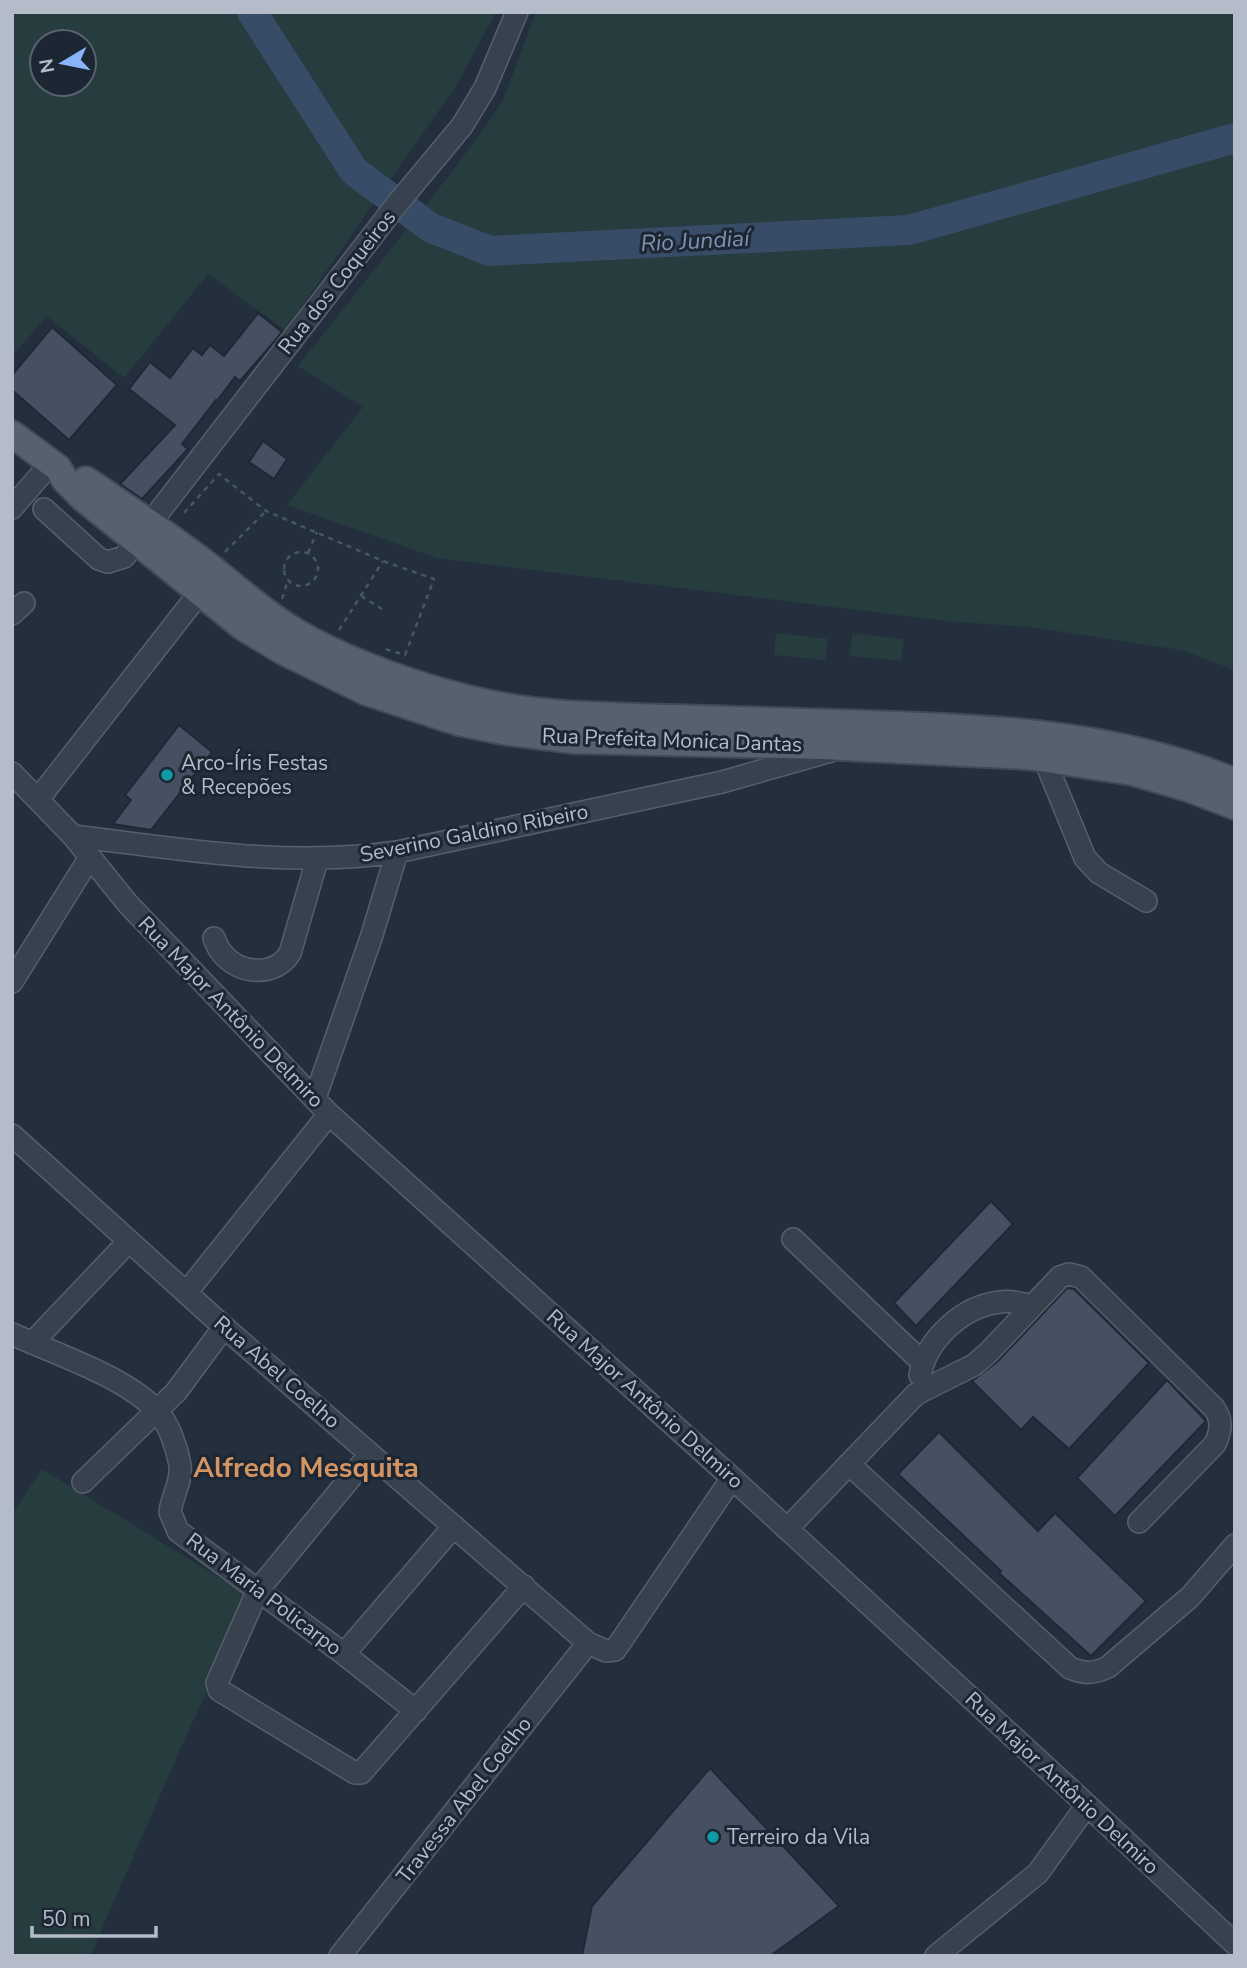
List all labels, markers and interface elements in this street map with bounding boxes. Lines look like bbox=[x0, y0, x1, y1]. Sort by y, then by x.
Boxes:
north arrow bbox=[28, 28, 98, 98]
text: N bbox=[33, 57, 61, 75]
street label: Rua dos Coqueiros bbox=[272, 204, 402, 360]
water label: Rio Jundiaí bbox=[640, 222, 754, 259]
street label: Rua Prefeita Monica Dantas bbox=[541, 721, 803, 759]
place label: Arco-Íris Festas & Recepões bbox=[181, 749, 328, 801]
marker: Arco-Íris Festas & Recepões bbox=[159, 767, 175, 783]
street label: Severino Galdino Ribeiro bbox=[357, 797, 591, 869]
street label: Rua Major Antônio Delmiro bbox=[132, 910, 330, 1114]
street label: Rua Major Antônio Delmiro bbox=[541, 1303, 749, 1495]
street label: Rua Abel Coelho bbox=[208, 1309, 346, 1435]
district label: Alfredo Mesquita bbox=[193, 1449, 419, 1487]
street label: Rua Maria Policarpo bbox=[180, 1526, 348, 1662]
street label: Rua Major Antônio Delmiro bbox=[959, 1685, 1165, 1881]
street label: Travessa Abel Coelho bbox=[390, 1711, 538, 1889]
place label: Terreiro da Vila bbox=[727, 1823, 870, 1851]
marker: Terreiro da Vila bbox=[705, 1829, 721, 1845]
scale bar bbox=[32, 1895, 156, 1939]
text: 50 m bbox=[42, 1905, 91, 1933]

